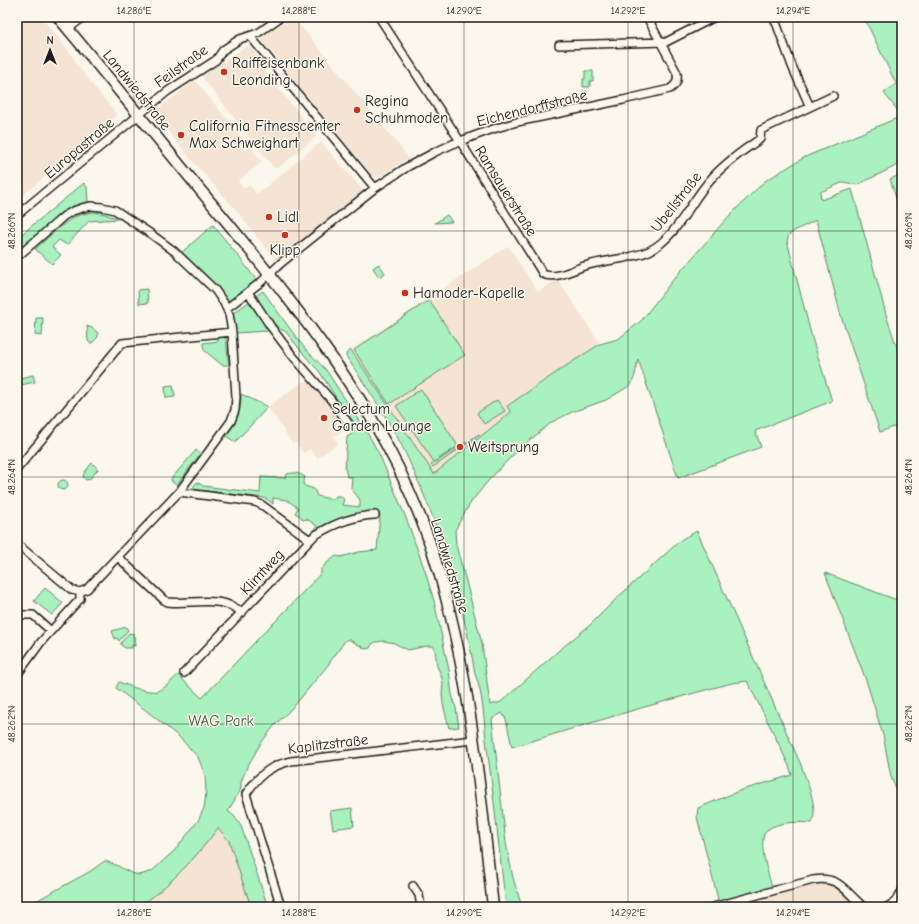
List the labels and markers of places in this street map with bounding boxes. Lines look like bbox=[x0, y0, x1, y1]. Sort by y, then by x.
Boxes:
place label: Raiffeisenbank Leonding bbox=[232, 54, 325, 89]
marker: Raiffeisenbank Leonding bbox=[219, 67, 229, 77]
place label: Regina Schuhmoden bbox=[365, 92, 448, 127]
marker: Regina Schuhmoden bbox=[352, 105, 362, 115]
place label: California Fitnesscenter Max Schweighart bbox=[189, 117, 340, 152]
marker: California Fitnesscenter Max Schweighart bbox=[176, 130, 186, 140]
place label: Lidl bbox=[277, 208, 299, 226]
marker: Lidl bbox=[264, 212, 274, 222]
marker: Klipp bbox=[280, 230, 290, 240]
place label: Klipp bbox=[269, 241, 301, 259]
place label: Hamoder-Kapelle bbox=[413, 284, 525, 302]
marker: Hamoder-Kapelle bbox=[400, 288, 410, 298]
place label: Selectum Garden Lounge bbox=[332, 400, 432, 435]
marker: Selectum Garden Lounge bbox=[319, 413, 329, 423]
place label: Weitsprung bbox=[468, 438, 539, 456]
marker: Weitsprung bbox=[455, 442, 465, 452]

